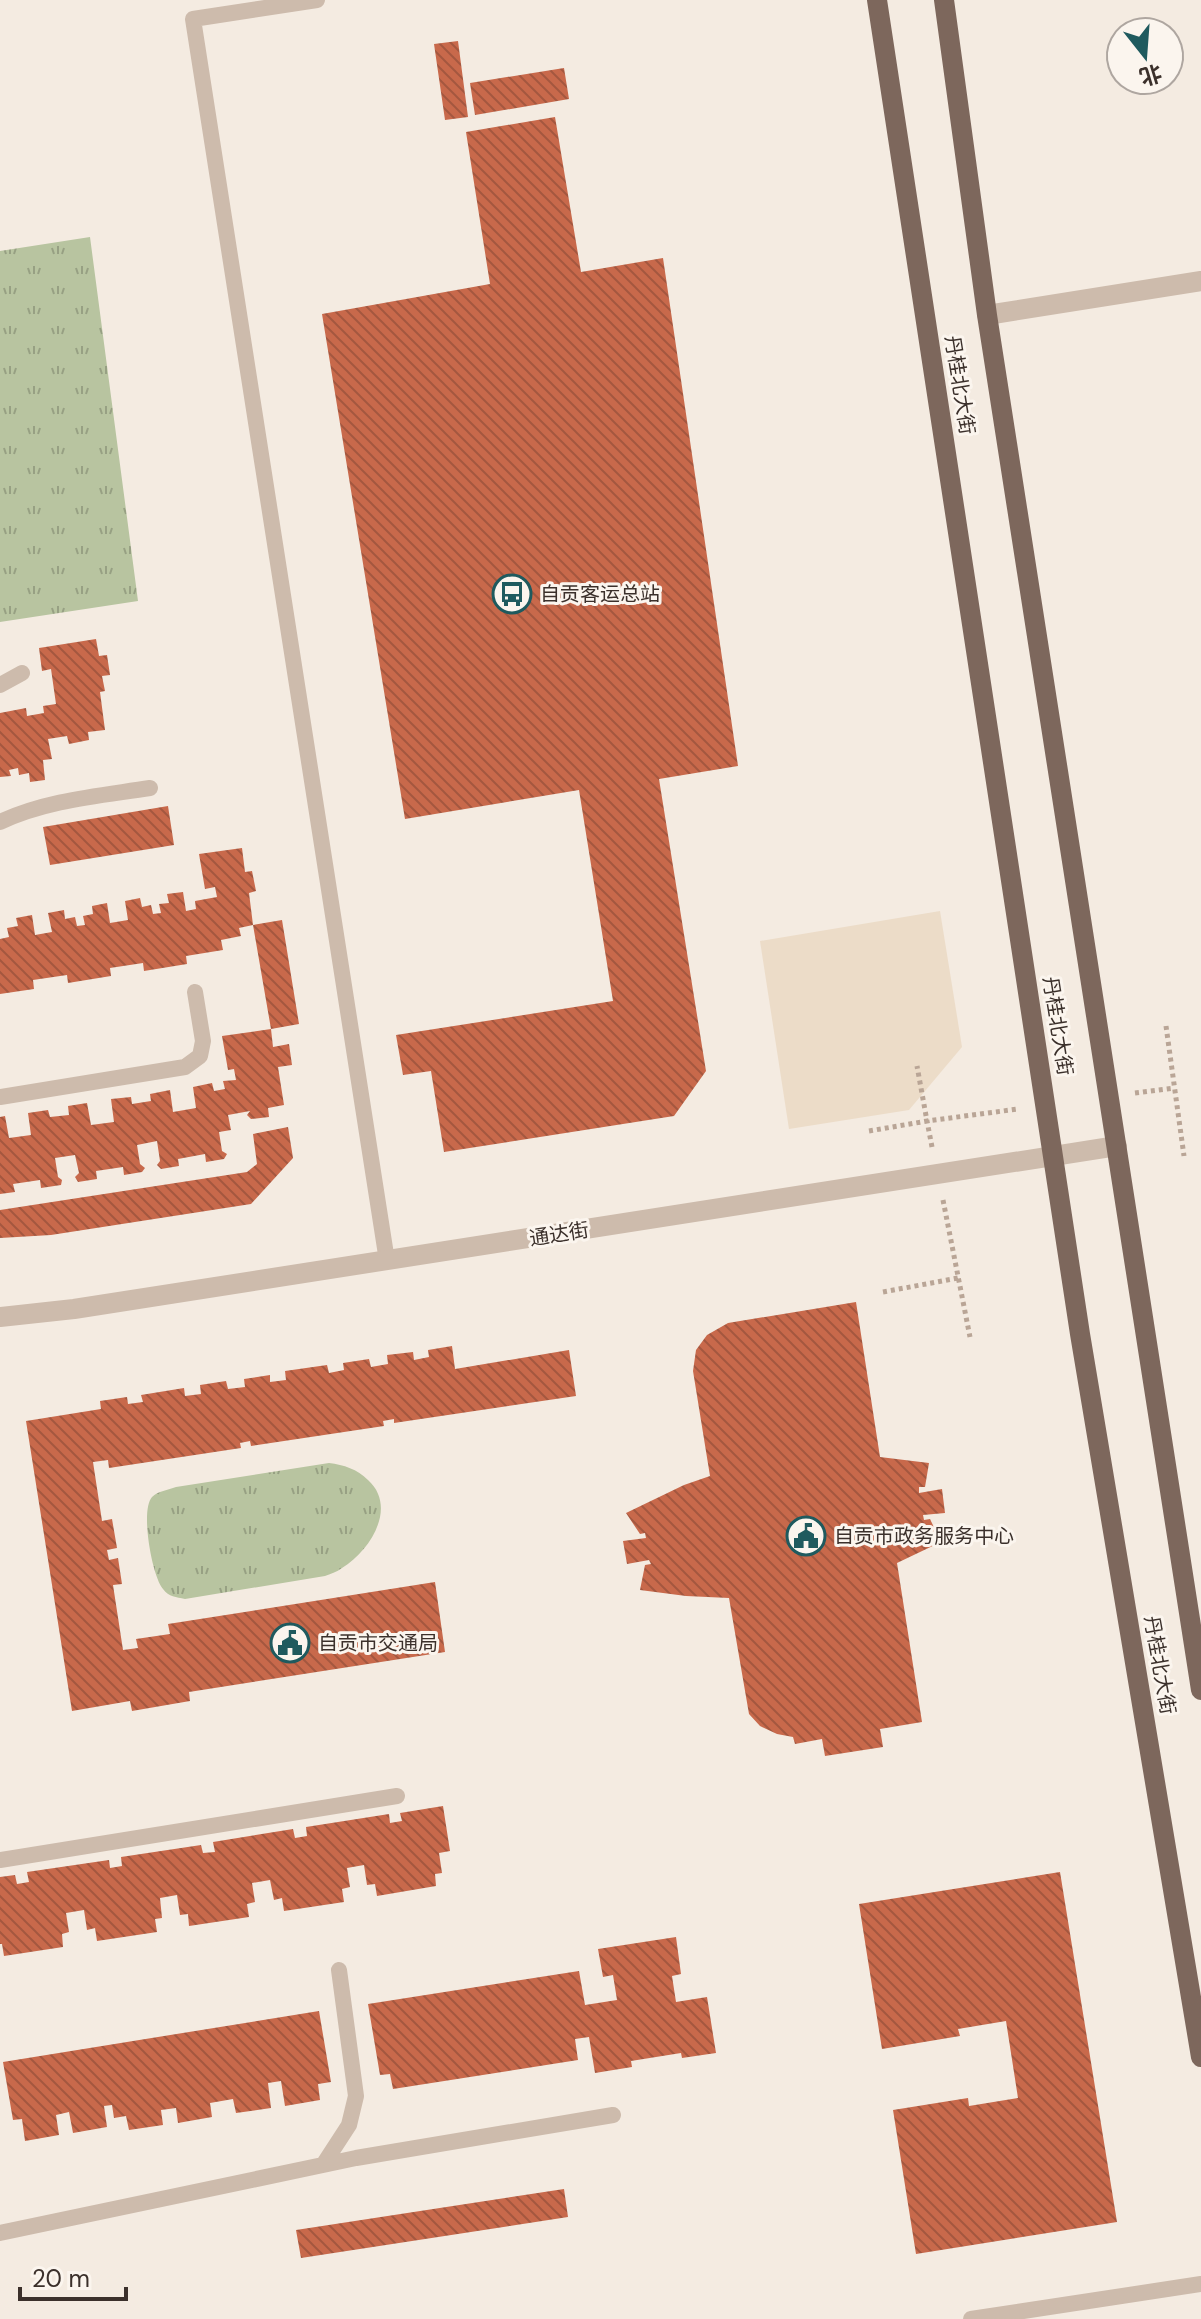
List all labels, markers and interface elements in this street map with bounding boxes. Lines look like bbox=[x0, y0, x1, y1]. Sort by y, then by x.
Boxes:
north arrow bbox=[1105, 16, 1185, 96]
text: 北 bbox=[1136, 58, 1165, 92]
street label: 丹桂北大街 bbox=[939, 334, 981, 436]
bus stop icon: 自贡客运总站 bbox=[491, 573, 533, 615]
place label: 自贡客运总站 bbox=[540, 581, 660, 607]
street label: 丹桂北大街 bbox=[1037, 975, 1079, 1077]
street label: 通达街 bbox=[527, 1216, 591, 1252]
public building icon: 自贡市政务服务中心 bbox=[785, 1515, 827, 1557]
place label: 自贡市政务服务中心 bbox=[834, 1523, 1014, 1549]
street label: 丹桂北大街 bbox=[1139, 1614, 1181, 1716]
public building icon: 自贡市交通局 bbox=[269, 1622, 311, 1664]
place label: 自贡市交通局 bbox=[318, 1630, 438, 1656]
scale bar bbox=[20, 2251, 126, 2301]
text: 20 m bbox=[32, 2263, 90, 2294]

